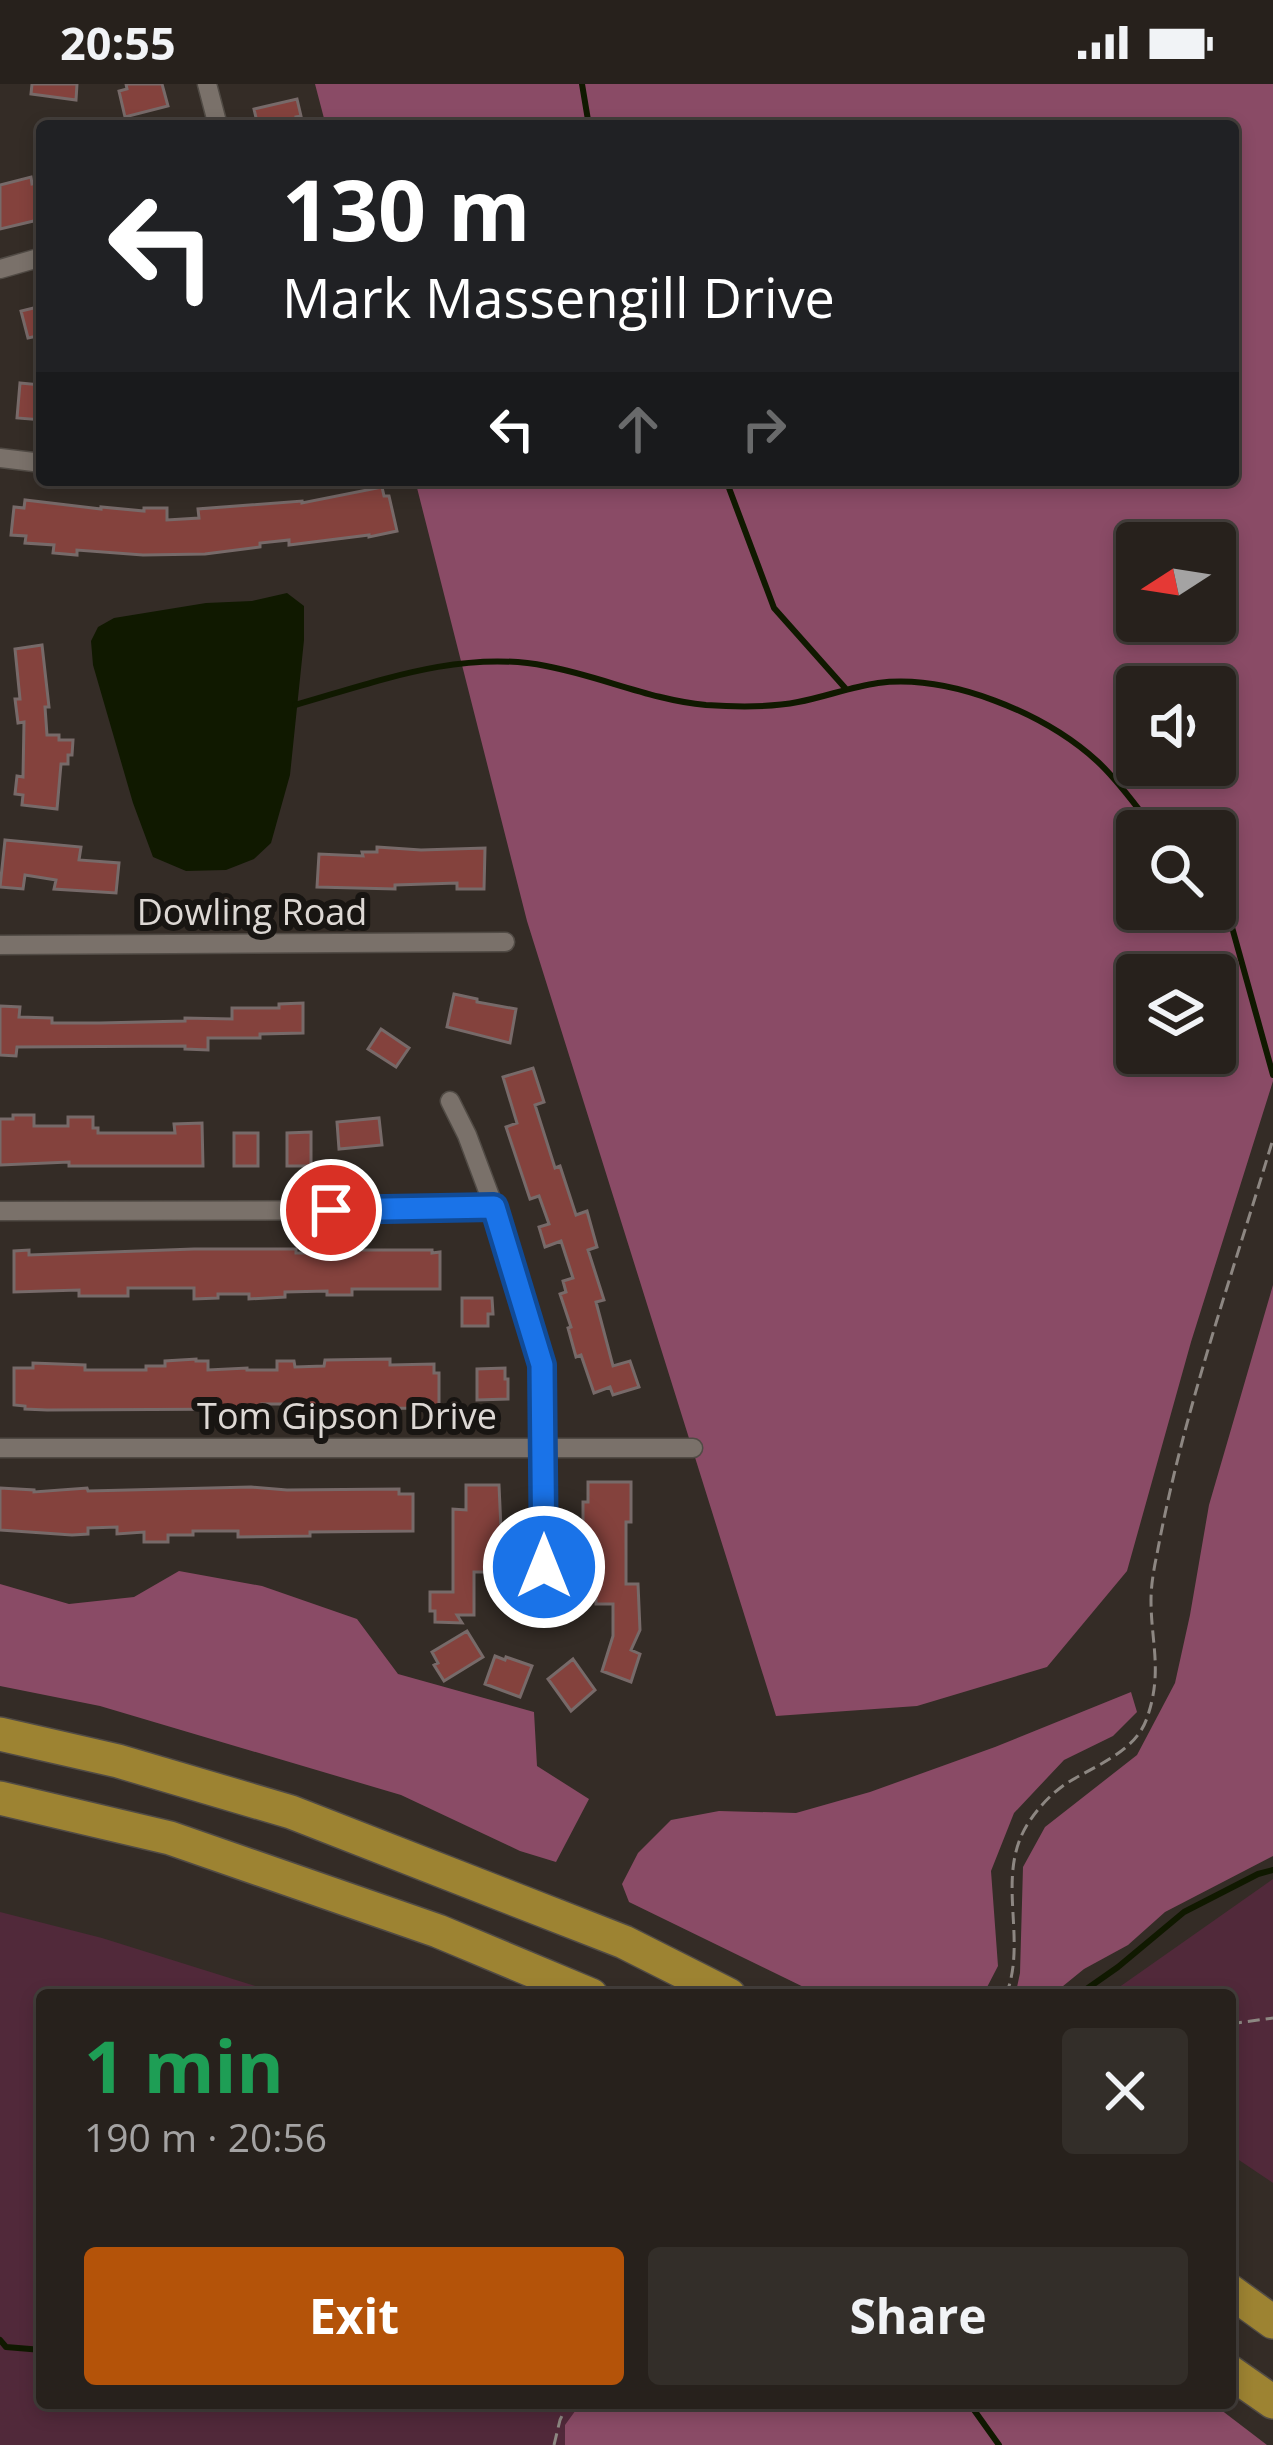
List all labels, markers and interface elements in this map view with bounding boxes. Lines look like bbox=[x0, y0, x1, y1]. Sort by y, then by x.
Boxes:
text: 20:55 bbox=[60, 12, 176, 73]
text: 130 m bbox=[282, 151, 530, 266]
icon: left bbox=[84, 168, 240, 324]
text: Mark Massengill Drive bbox=[282, 260, 835, 334]
icon: left bbox=[479, 396, 545, 462]
icon: ahead bbox=[605, 396, 671, 462]
icon: right bbox=[731, 396, 797, 462]
north arrow bbox=[1116, 522, 1236, 642]
map controls bbox=[1116, 522, 1236, 1074]
button: sound bbox=[1116, 666, 1236, 786]
button: search bbox=[1116, 810, 1236, 930]
street label: Dowling Road bbox=[137, 887, 367, 936]
button: layers bbox=[1116, 954, 1236, 1074]
pin bbox=[280, 1159, 382, 1261]
icon: arrive bbox=[298, 1177, 364, 1243]
street label: Tom Gipson Drive bbox=[197, 1391, 497, 1440]
position arrow bbox=[481, 1504, 607, 1630]
text: 1 min bbox=[84, 2016, 284, 2114]
button: close bbox=[1062, 2028, 1188, 2154]
text: 190 m · 20:56 bbox=[84, 2110, 327, 2163]
button: Exit bbox=[84, 2247, 624, 2385]
button: Share bbox=[648, 2247, 1188, 2385]

